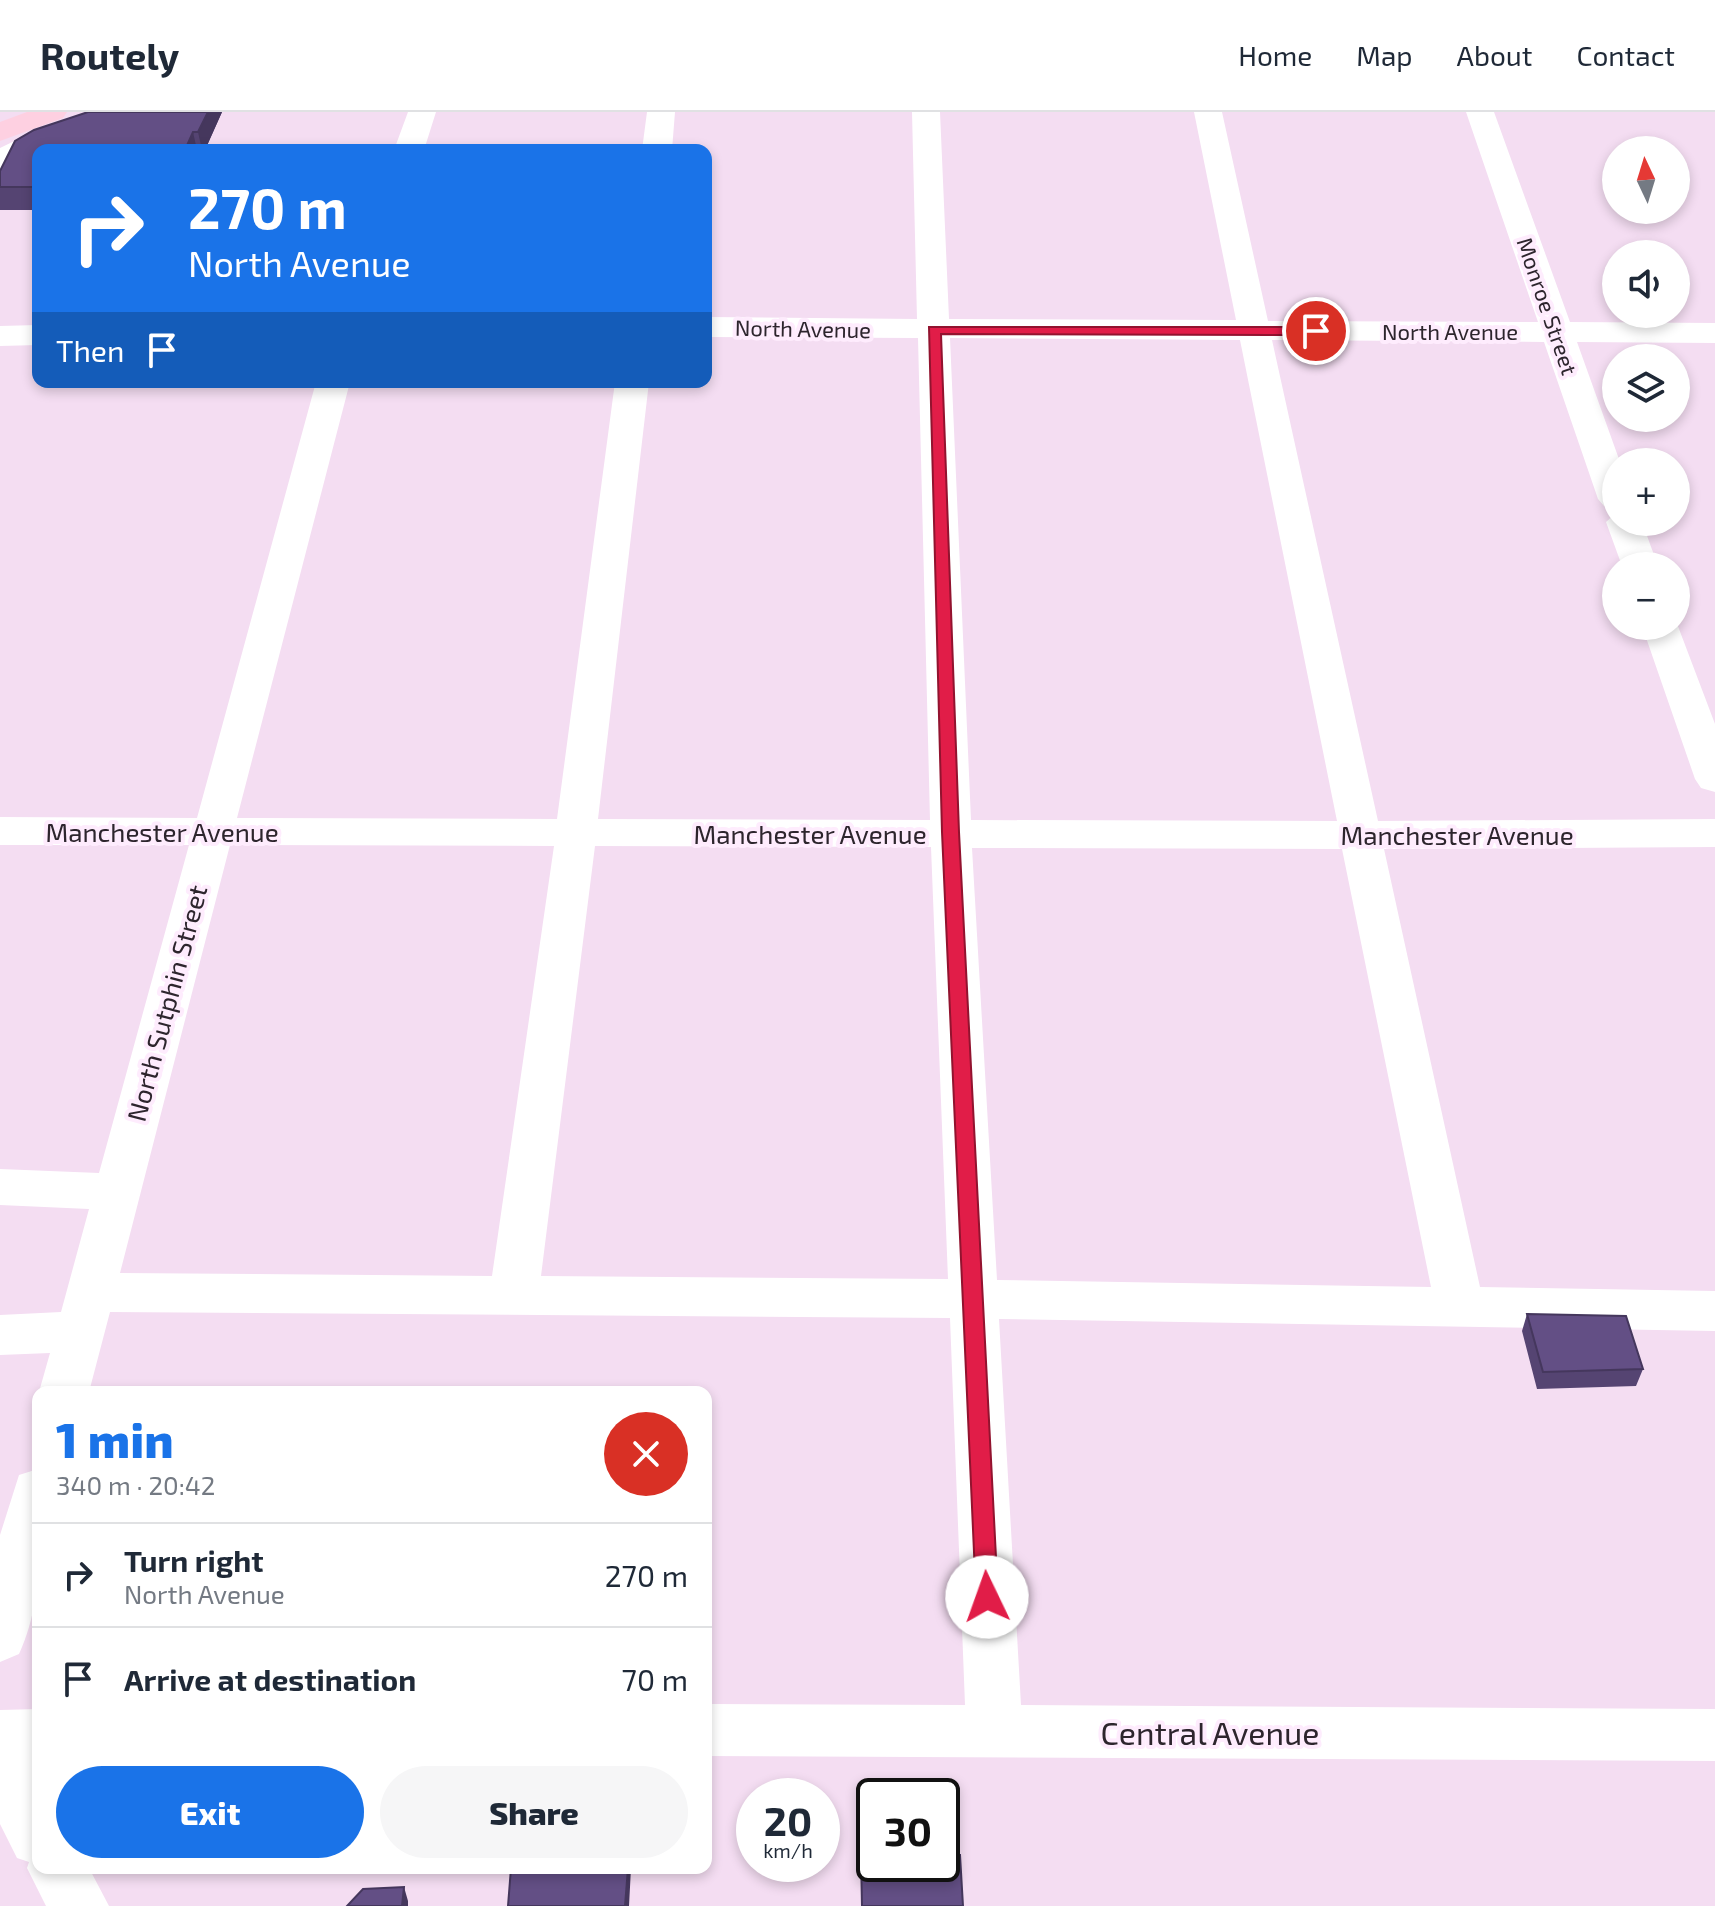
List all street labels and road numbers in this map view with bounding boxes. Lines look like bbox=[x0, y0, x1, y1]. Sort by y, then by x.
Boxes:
street label: Monroe Street bbox=[1512, 234, 1584, 378]
street label: North Avenue bbox=[735, 314, 871, 342]
street label: North Avenue bbox=[1382, 318, 1518, 344]
street label: Manchester Avenue bbox=[45, 816, 279, 847]
street label: Manchester Avenue bbox=[693, 818, 927, 849]
street label: Manchester Avenue bbox=[1340, 819, 1574, 850]
street label: North Sutphin Street bbox=[120, 881, 212, 1125]
street label: Central Avenue bbox=[1101, 1713, 1319, 1751]

